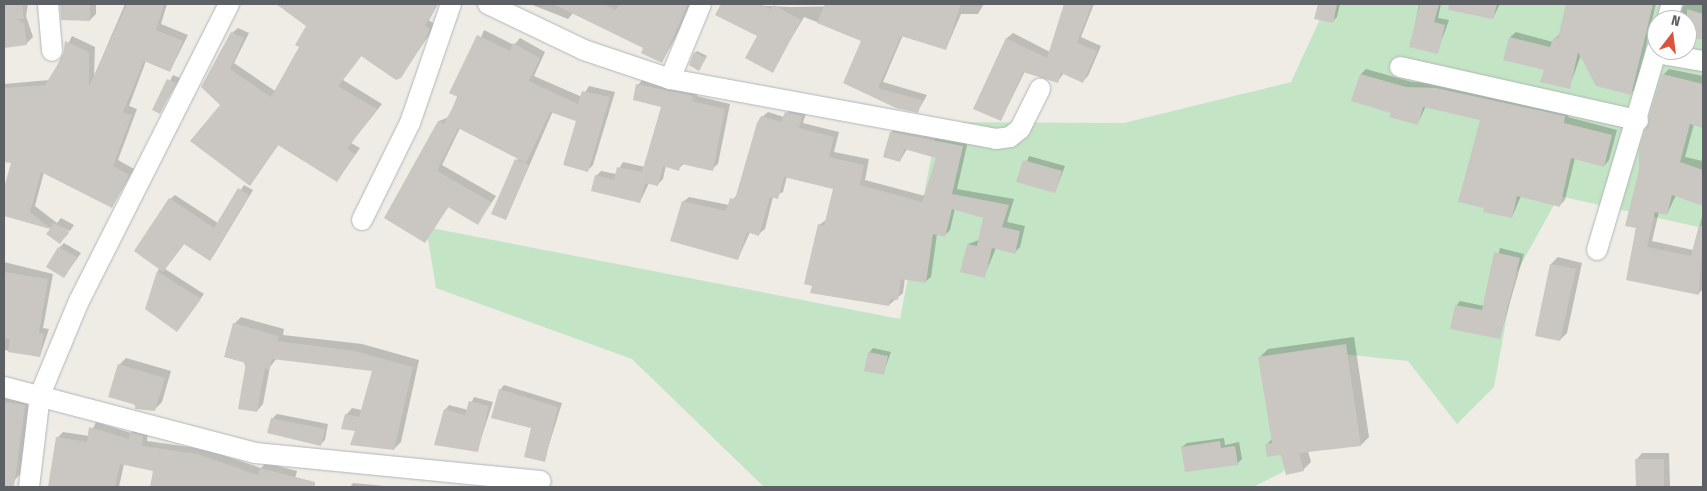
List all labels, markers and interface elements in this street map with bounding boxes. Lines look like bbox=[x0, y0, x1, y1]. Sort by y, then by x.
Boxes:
north arrow bbox=[1647, 10, 1697, 60]
text: N bbox=[1669, 12, 1682, 30]

